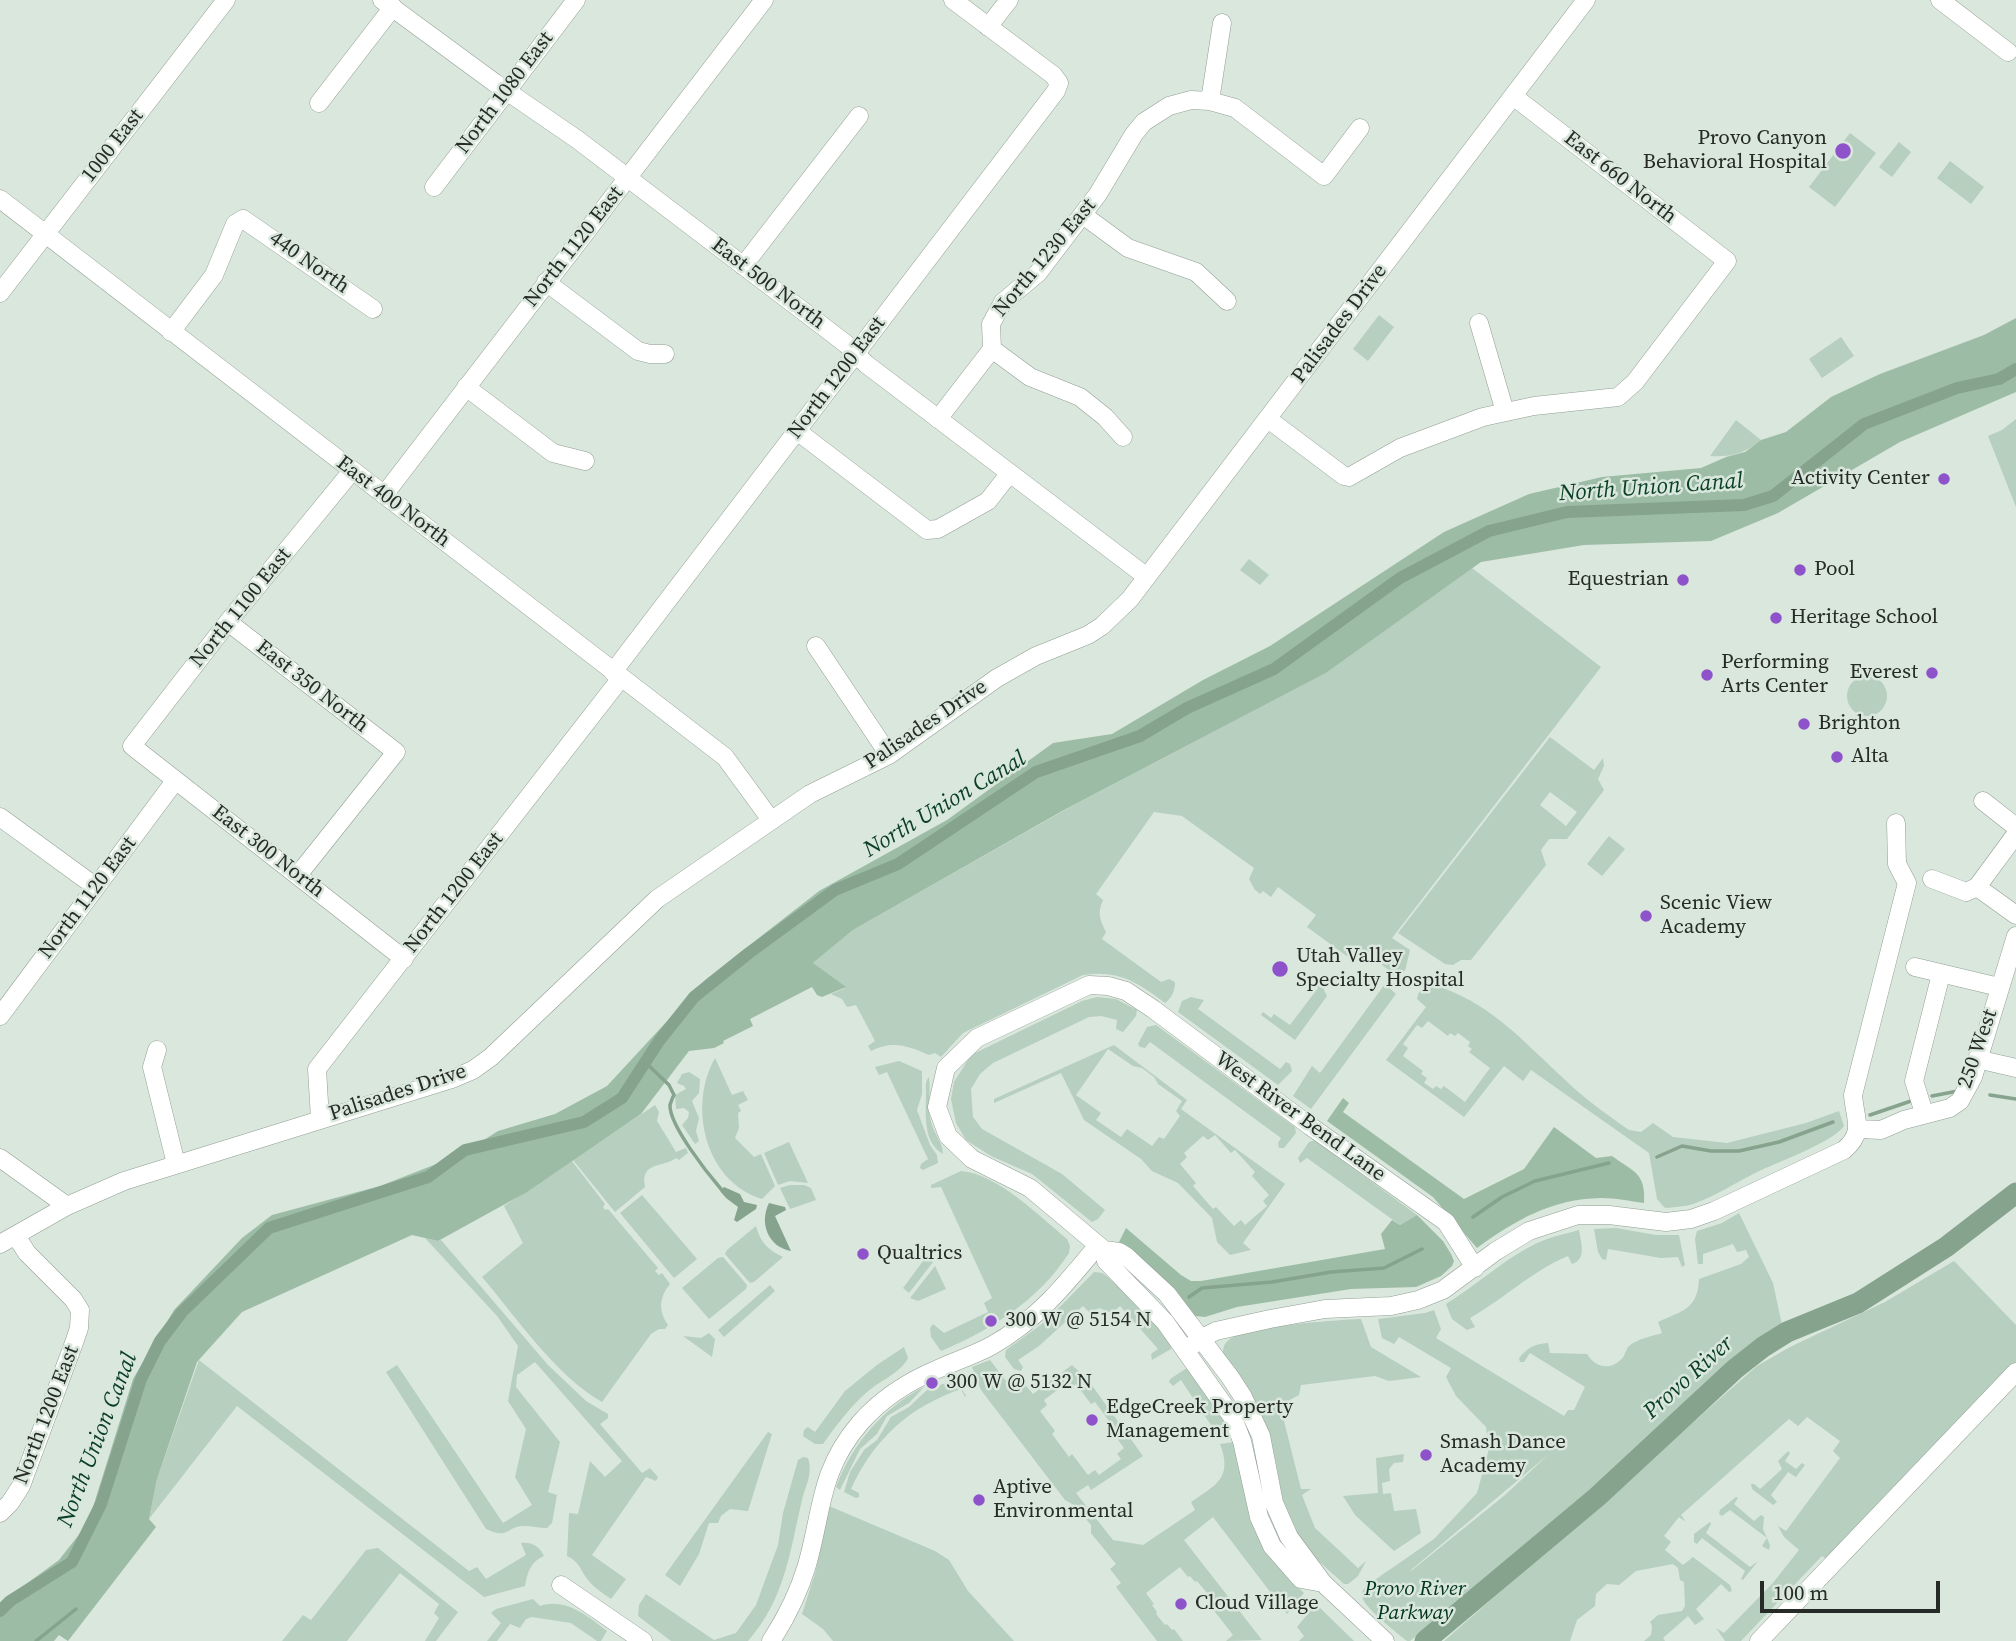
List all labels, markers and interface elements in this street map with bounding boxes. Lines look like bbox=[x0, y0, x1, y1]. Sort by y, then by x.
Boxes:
street label: North 1080 East bbox=[451, 27, 559, 159]
street label: 1000 East bbox=[77, 104, 149, 188]
street label: East 660 North bbox=[1559, 126, 1681, 230]
place label: Provo Canyon Behavioral Hospital bbox=[1643, 126, 1827, 176]
marker: Provo Canyon Behavioral Hospital bbox=[1833, 141, 1853, 161]
street label: North 1120 East bbox=[519, 182, 629, 312]
street label: North 1230 East bbox=[988, 194, 1102, 322]
street label: 440 North bbox=[264, 226, 354, 300]
street label: East 500 North bbox=[706, 233, 830, 335]
street label: Palisades Drive bbox=[1287, 259, 1393, 389]
street label: North 1200 East bbox=[783, 312, 891, 444]
street label: East 400 North bbox=[331, 451, 455, 553]
place label: Activity Center bbox=[1791, 466, 1930, 492]
water label: North Union Canal bbox=[1558, 468, 1744, 508]
marker: Activity Center bbox=[1936, 471, 1952, 487]
street label: North 1100 East bbox=[185, 543, 297, 673]
place label: Pool bbox=[1814, 557, 1855, 583]
marker: Pool bbox=[1792, 562, 1808, 578]
place label: Equestrian bbox=[1568, 567, 1669, 593]
marker: Equestrian bbox=[1675, 572, 1691, 588]
place label: Heritage School bbox=[1790, 605, 1938, 631]
marker: Heritage School bbox=[1768, 610, 1784, 626]
street label: East 350 North bbox=[251, 635, 373, 739]
place label: Performing Arts Center bbox=[1721, 650, 1829, 700]
place label: Everest bbox=[1850, 660, 1918, 686]
marker: Everest bbox=[1924, 665, 1940, 681]
marker: Performing Arts Center bbox=[1699, 667, 1715, 683]
street label: Palisades Drive bbox=[860, 675, 992, 775]
place label: Brighton bbox=[1818, 711, 1901, 737]
marker: Brighton bbox=[1796, 716, 1812, 732]
place label: Alta bbox=[1851, 744, 1889, 770]
water label: North Union Canal bbox=[859, 746, 1031, 864]
marker: Alta bbox=[1829, 749, 1845, 765]
street label: East 300 North bbox=[207, 800, 329, 904]
street label: North 1200 East bbox=[399, 828, 509, 958]
street label: North 1120 East bbox=[34, 832, 142, 964]
place label: Scenic View Academy bbox=[1660, 891, 1772, 941]
marker: Scenic View Academy bbox=[1638, 908, 1654, 924]
place label: Utah Valley Specialty Hospital bbox=[1296, 944, 1464, 994]
marker: Utah Valley Specialty Hospital bbox=[1270, 959, 1290, 979]
street label: 250 West bbox=[1953, 1006, 2003, 1092]
street label: West River Bend Lane bbox=[1210, 1047, 1390, 1187]
street label: Palisades Drive bbox=[326, 1059, 470, 1127]
place label: Qualtrics bbox=[877, 1241, 962, 1267]
marker: Qualtrics bbox=[855, 1246, 871, 1262]
place label: 300 W @ 5154 N bbox=[1005, 1308, 1151, 1334]
marker: 300 W @ 5154 N bbox=[983, 1313, 999, 1329]
water label: Provo River bbox=[1638, 1330, 1740, 1426]
street label: North 1200 East bbox=[9, 1342, 85, 1488]
water label: North Union Canal bbox=[52, 1349, 144, 1531]
place label: 300 W @ 5132 N bbox=[946, 1370, 1092, 1396]
marker: 300 W @ 5132 N bbox=[924, 1375, 940, 1391]
place label: EdgeCreek Property Management bbox=[1106, 1395, 1293, 1445]
marker: EdgeCreek Property Management bbox=[1084, 1412, 1100, 1428]
place label: Smash Dance Academy bbox=[1440, 1430, 1566, 1480]
marker: Smash Dance Academy bbox=[1418, 1447, 1434, 1463]
place label: Aptive Environmental bbox=[993, 1475, 1134, 1525]
marker: Aptive Environmental bbox=[971, 1492, 987, 1508]
scale bar bbox=[1764, 1568, 1944, 1612]
park label: Provo River Parkway bbox=[1364, 1577, 1466, 1627]
text: 100 m bbox=[1773, 1578, 1828, 1607]
place label: Cloud Village bbox=[1195, 1591, 1319, 1617]
marker: Cloud Village bbox=[1173, 1596, 1189, 1612]

